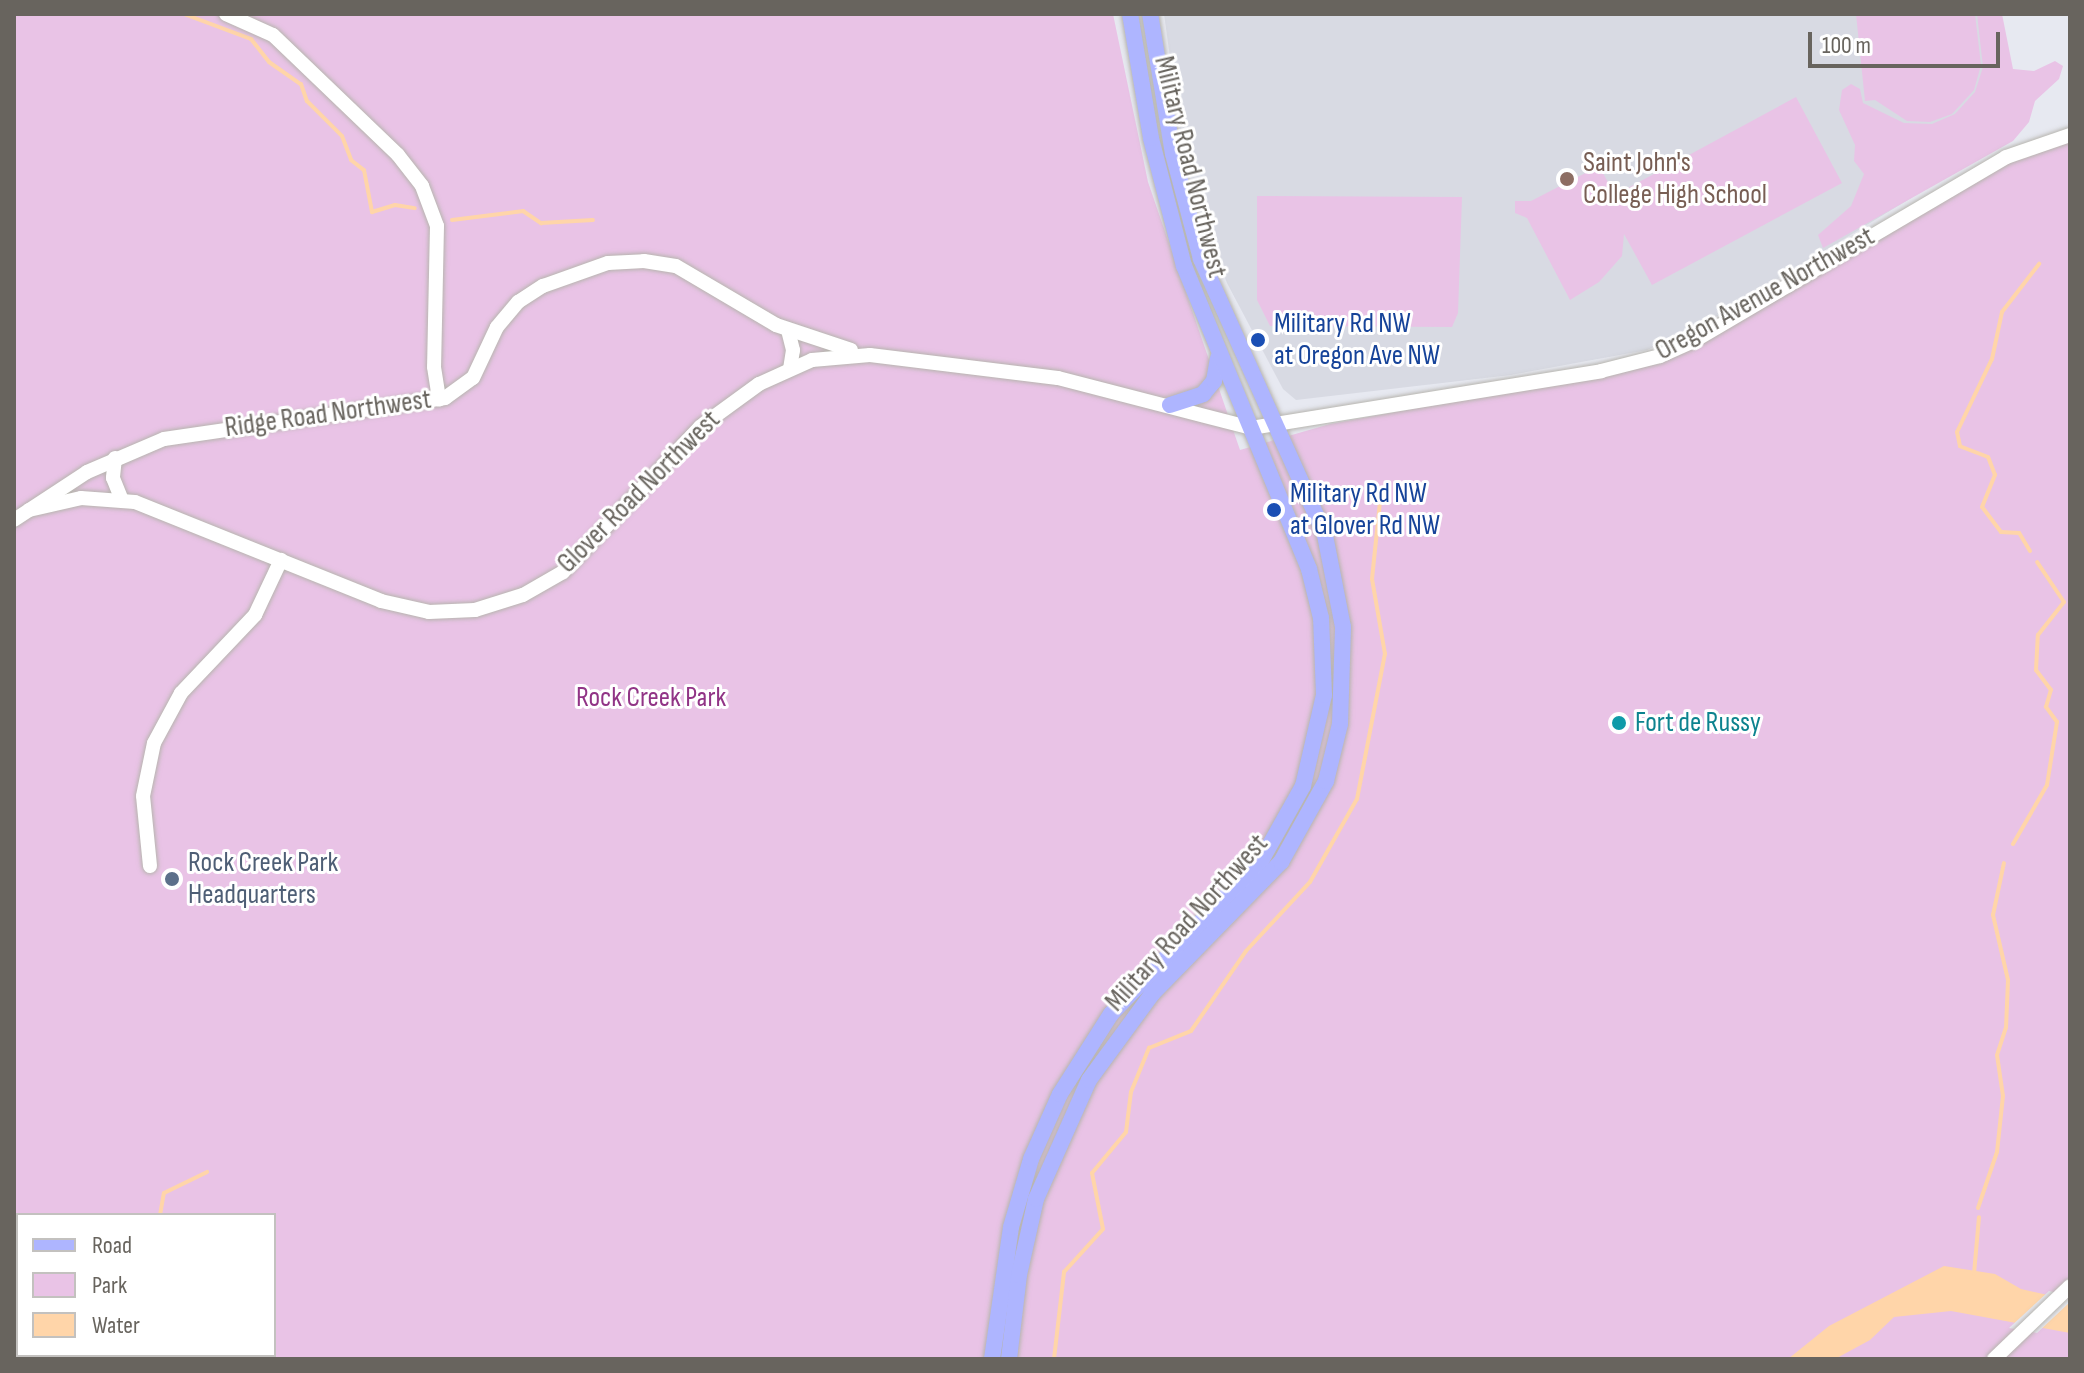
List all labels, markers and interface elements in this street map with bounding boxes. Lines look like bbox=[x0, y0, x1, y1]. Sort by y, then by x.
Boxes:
scale bar bbox=[1812, 16, 2004, 66]
text: 100 m bbox=[1822, 31, 1871, 60]
street label: Military Road Northwest bbox=[1146, 53, 1234, 281]
place label: Saint John's College High School bbox=[1583, 146, 1767, 212]
marker: Saint John's College High School bbox=[1558, 170, 1576, 188]
street label: Oregon Avenue Northwest bbox=[1650, 220, 1880, 368]
place label: Military Rd NW at Oregon Ave NW bbox=[1274, 307, 1440, 373]
marker: Military Rd NW at Oregon Ave NW bbox=[1249, 331, 1267, 349]
street label: Ridge Road Northwest bbox=[223, 383, 433, 445]
street label: Glover Road Northwest bbox=[551, 404, 727, 580]
place label: Military Rd NW at Glover Rd NW bbox=[1290, 477, 1440, 543]
marker: Military Rd NW at Glover Rd NW bbox=[1265, 501, 1283, 519]
park label: Rock Creek Park bbox=[576, 681, 726, 715]
place label: Fort de Russy bbox=[1635, 706, 1761, 740]
marker: Fort de Russy bbox=[1610, 714, 1628, 732]
street label: Military Road Northwest bbox=[1099, 827, 1275, 1019]
place label: Rock Creek Park Headquarters bbox=[188, 846, 338, 912]
marker: Rock Creek Park Headquarters bbox=[163, 870, 181, 888]
legend bbox=[16, 1213, 276, 1357]
text: Road bbox=[92, 1231, 132, 1260]
text: Park bbox=[92, 1271, 127, 1300]
text: Water bbox=[92, 1311, 140, 1340]

